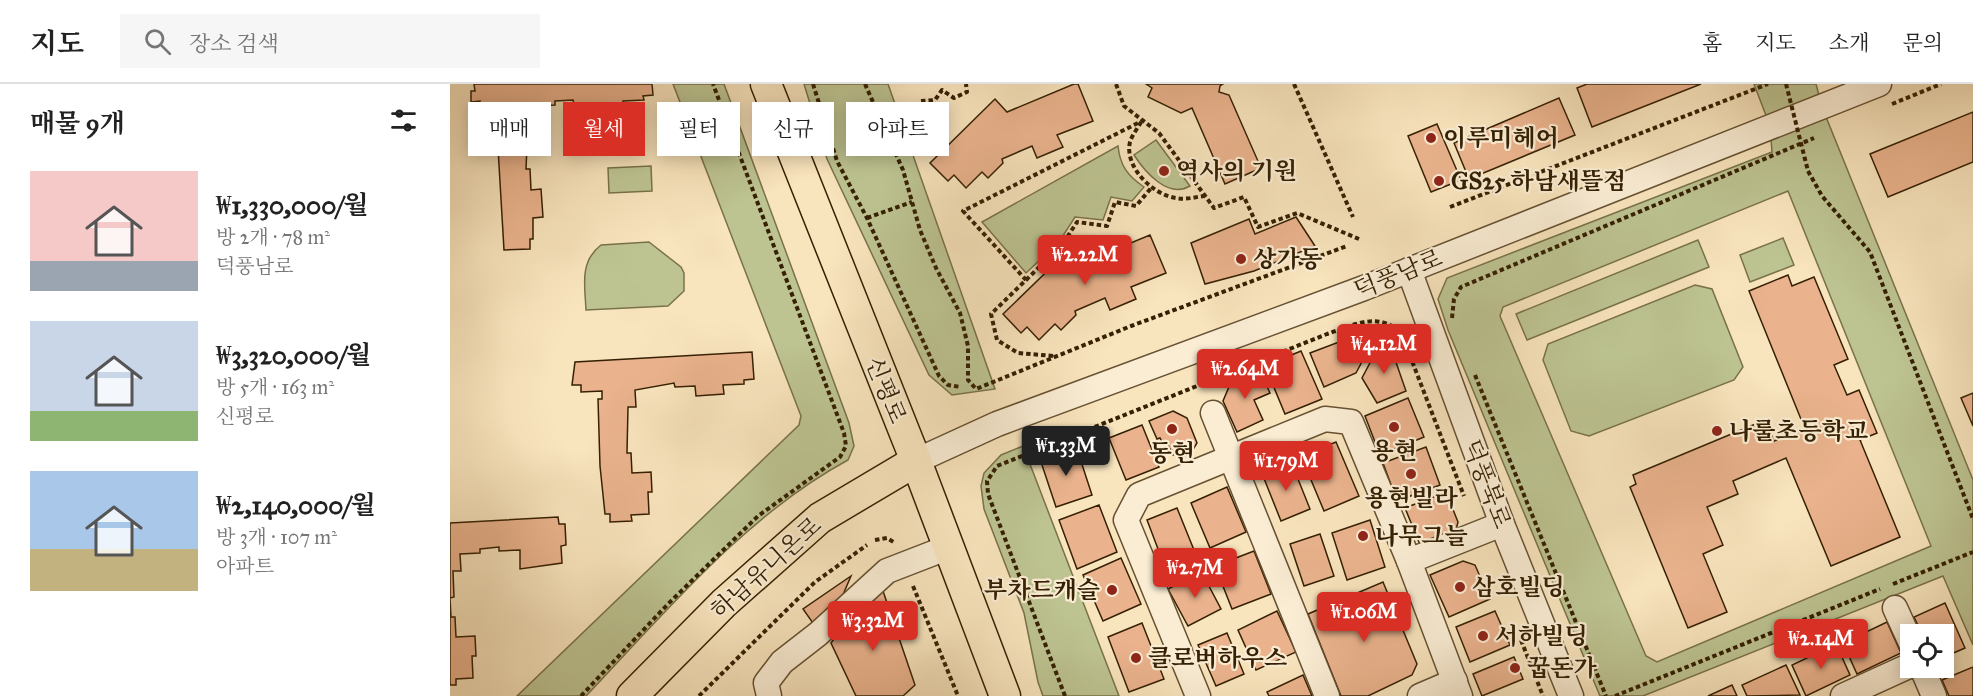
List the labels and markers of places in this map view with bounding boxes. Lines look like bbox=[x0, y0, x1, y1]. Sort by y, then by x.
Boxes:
place label: 이루미헤어 bbox=[1443, 123, 1559, 153]
marker: 이루미헤어 bbox=[1424, 131, 1438, 145]
place label: 역사의 기원 bbox=[1176, 156, 1297, 186]
marker: 역사의 기원 bbox=[1157, 164, 1171, 178]
place label: GS25 하남새뜰점 bbox=[1451, 166, 1626, 196]
marker: GS25 하남새뜰점 bbox=[1432, 174, 1446, 188]
pin: ₩2.22M bbox=[1036, 235, 1134, 286]
place label: 상가동 bbox=[1253, 244, 1323, 274]
marker: 상가동 bbox=[1234, 252, 1248, 266]
pin: ₩4.12M bbox=[1335, 324, 1433, 375]
pin: ₩2.64M bbox=[1196, 349, 1294, 400]
place label: 나룰초등학교 bbox=[1729, 416, 1868, 446]
marker: 용현 bbox=[1387, 420, 1401, 434]
marker: 동현 bbox=[1165, 422, 1179, 436]
marker: 나룰초등학교 bbox=[1710, 424, 1724, 438]
pin: ₩1.33M bbox=[1017, 426, 1115, 477]
place label: 용현 bbox=[1371, 436, 1417, 466]
place label: 동현 bbox=[1149, 438, 1195, 468]
pin: ₩1.79M bbox=[1237, 441, 1335, 492]
marker: 용현빌라 bbox=[1404, 467, 1418, 481]
place label: 용현빌라 bbox=[1365, 483, 1458, 513]
place label: 나무그늘 bbox=[1375, 521, 1468, 551]
marker: 나무그늘 bbox=[1356, 529, 1370, 543]
pin: ₩2.7M bbox=[1153, 548, 1237, 599]
place label: 삼호빌딩 bbox=[1472, 572, 1565, 602]
place label: 부차드캐슬 bbox=[984, 575, 1100, 605]
marker: 삼호빌딩 bbox=[1453, 580, 1467, 594]
marker: 부차드캐슬 bbox=[1105, 583, 1119, 597]
pin: ₩1.06M bbox=[1315, 592, 1413, 643]
pin: ₩3.32M bbox=[824, 601, 922, 652]
pin: ₩2.14M bbox=[1772, 619, 1870, 670]
place label: 서하빌딩 bbox=[1495, 621, 1588, 651]
marker: 서하빌딩 bbox=[1476, 629, 1490, 643]
place label: 클로버하우스 bbox=[1148, 643, 1287, 673]
marker: 클로버하우스 bbox=[1129, 651, 1143, 665]
place label: 꿉돈가 bbox=[1527, 653, 1597, 683]
marker: 꿉돈가 bbox=[1508, 661, 1522, 675]

